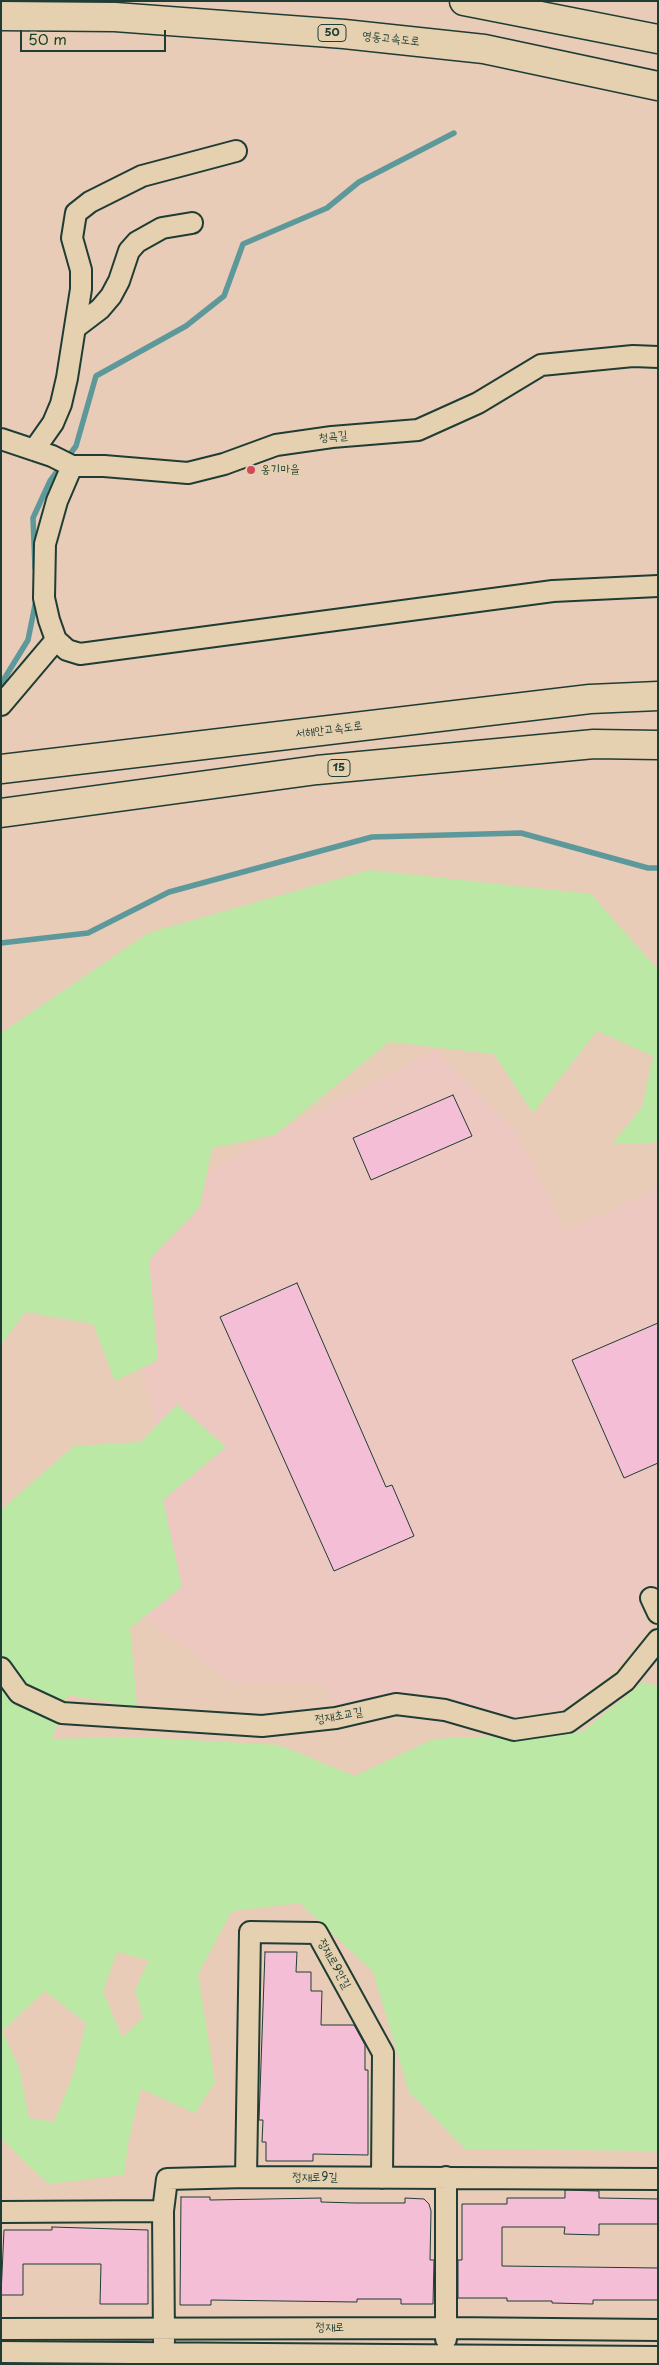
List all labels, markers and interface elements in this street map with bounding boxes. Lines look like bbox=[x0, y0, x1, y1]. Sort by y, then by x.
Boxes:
scale bar bbox=[22, 20, 169, 52]
road number: 50 bbox=[318, 24, 346, 42]
text: 50 m bbox=[28, 27, 67, 50]
street label: 영동고속도로 bbox=[361, 29, 421, 49]
street label: 청곡길 bbox=[318, 428, 348, 446]
place label: 옹기마을 bbox=[261, 463, 300, 477]
marker: 옹기마을 bbox=[245, 464, 257, 476]
street label: 서해안고속도로 bbox=[295, 719, 363, 741]
road number: 15 bbox=[328, 760, 350, 776]
street label: 정재초교길 bbox=[314, 1705, 364, 1727]
street label: 정재로9안길 bbox=[314, 1936, 354, 1992]
street label: 정재로9길 bbox=[292, 2171, 338, 2185]
street label: 정재로 bbox=[316, 2321, 344, 2335]

